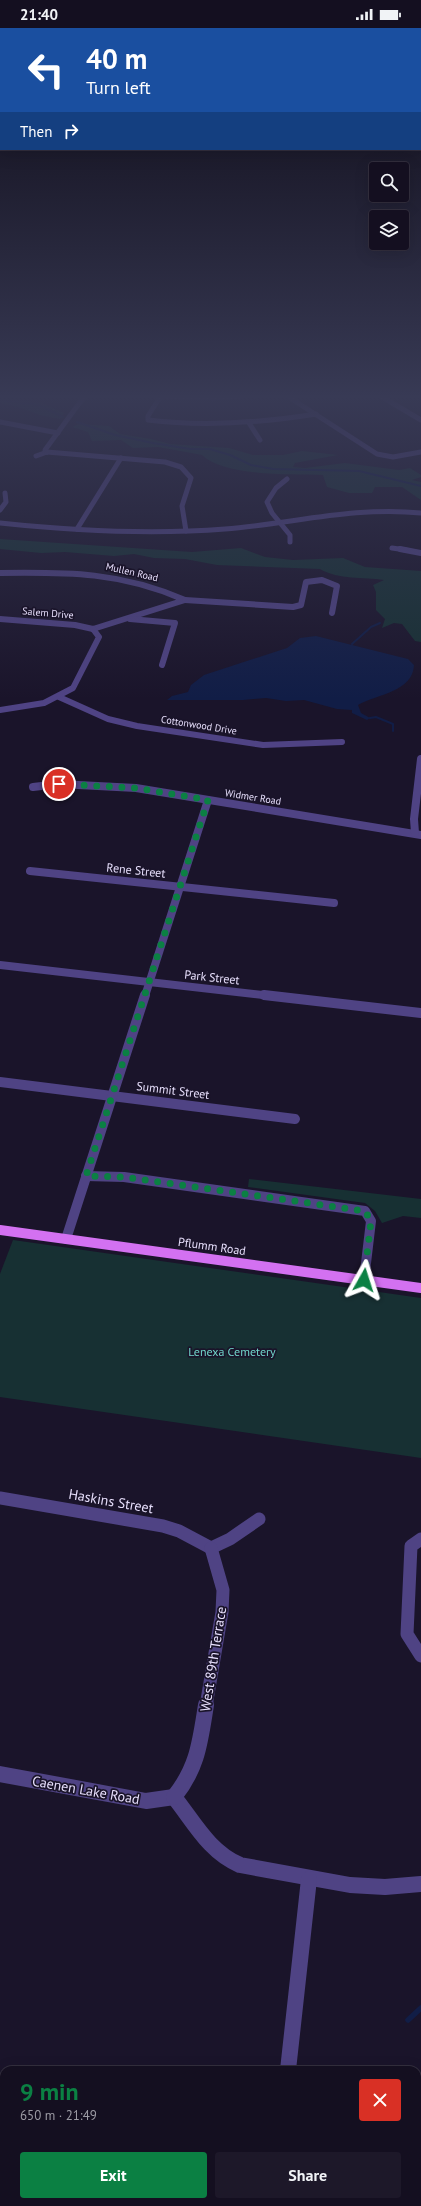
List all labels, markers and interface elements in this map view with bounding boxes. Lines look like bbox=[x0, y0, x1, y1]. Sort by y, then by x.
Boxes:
text: 21:40 bbox=[20, 5, 58, 24]
text: 40 m bbox=[86, 40, 147, 77]
icon: left bbox=[20, 44, 72, 96]
text: Turn left bbox=[86, 76, 151, 99]
icon: right bbox=[60, 120, 82, 142]
text: Then bbox=[20, 122, 52, 141]
map controls bbox=[369, 162, 409, 250]
button: search bbox=[369, 162, 409, 202]
button: layers bbox=[369, 210, 409, 250]
street label: Mullen Road bbox=[104, 560, 160, 584]
street label: Salem Drive bbox=[22, 604, 74, 622]
street label: Cottonwood Drive bbox=[160, 713, 238, 737]
pin bbox=[42, 767, 76, 801]
icon: arrive bbox=[48, 773, 70, 795]
street label: Widmer Road bbox=[224, 786, 282, 808]
street label: Rene Street bbox=[106, 859, 166, 881]
street label: Park Street bbox=[184, 967, 240, 987]
street label: Summit Street bbox=[136, 1078, 210, 1102]
street label: Pflumm Road bbox=[177, 1234, 247, 1258]
position arrow bbox=[343, 1259, 385, 1301]
park label: Lenexa Cemetery bbox=[188, 1344, 276, 1359]
street label: Haskins Street bbox=[67, 1485, 155, 1517]
street label: West 89th Terrace bbox=[196, 1605, 230, 1713]
street label: Caenen Lake Road bbox=[31, 1772, 141, 1808]
text: 9 min bbox=[20, 2076, 79, 2107]
button: close bbox=[359, 2079, 401, 2121]
text: 650 m · 21:49 bbox=[20, 2107, 97, 2124]
button: Exit bbox=[20, 2152, 207, 2198]
button: Share bbox=[215, 2152, 401, 2198]

